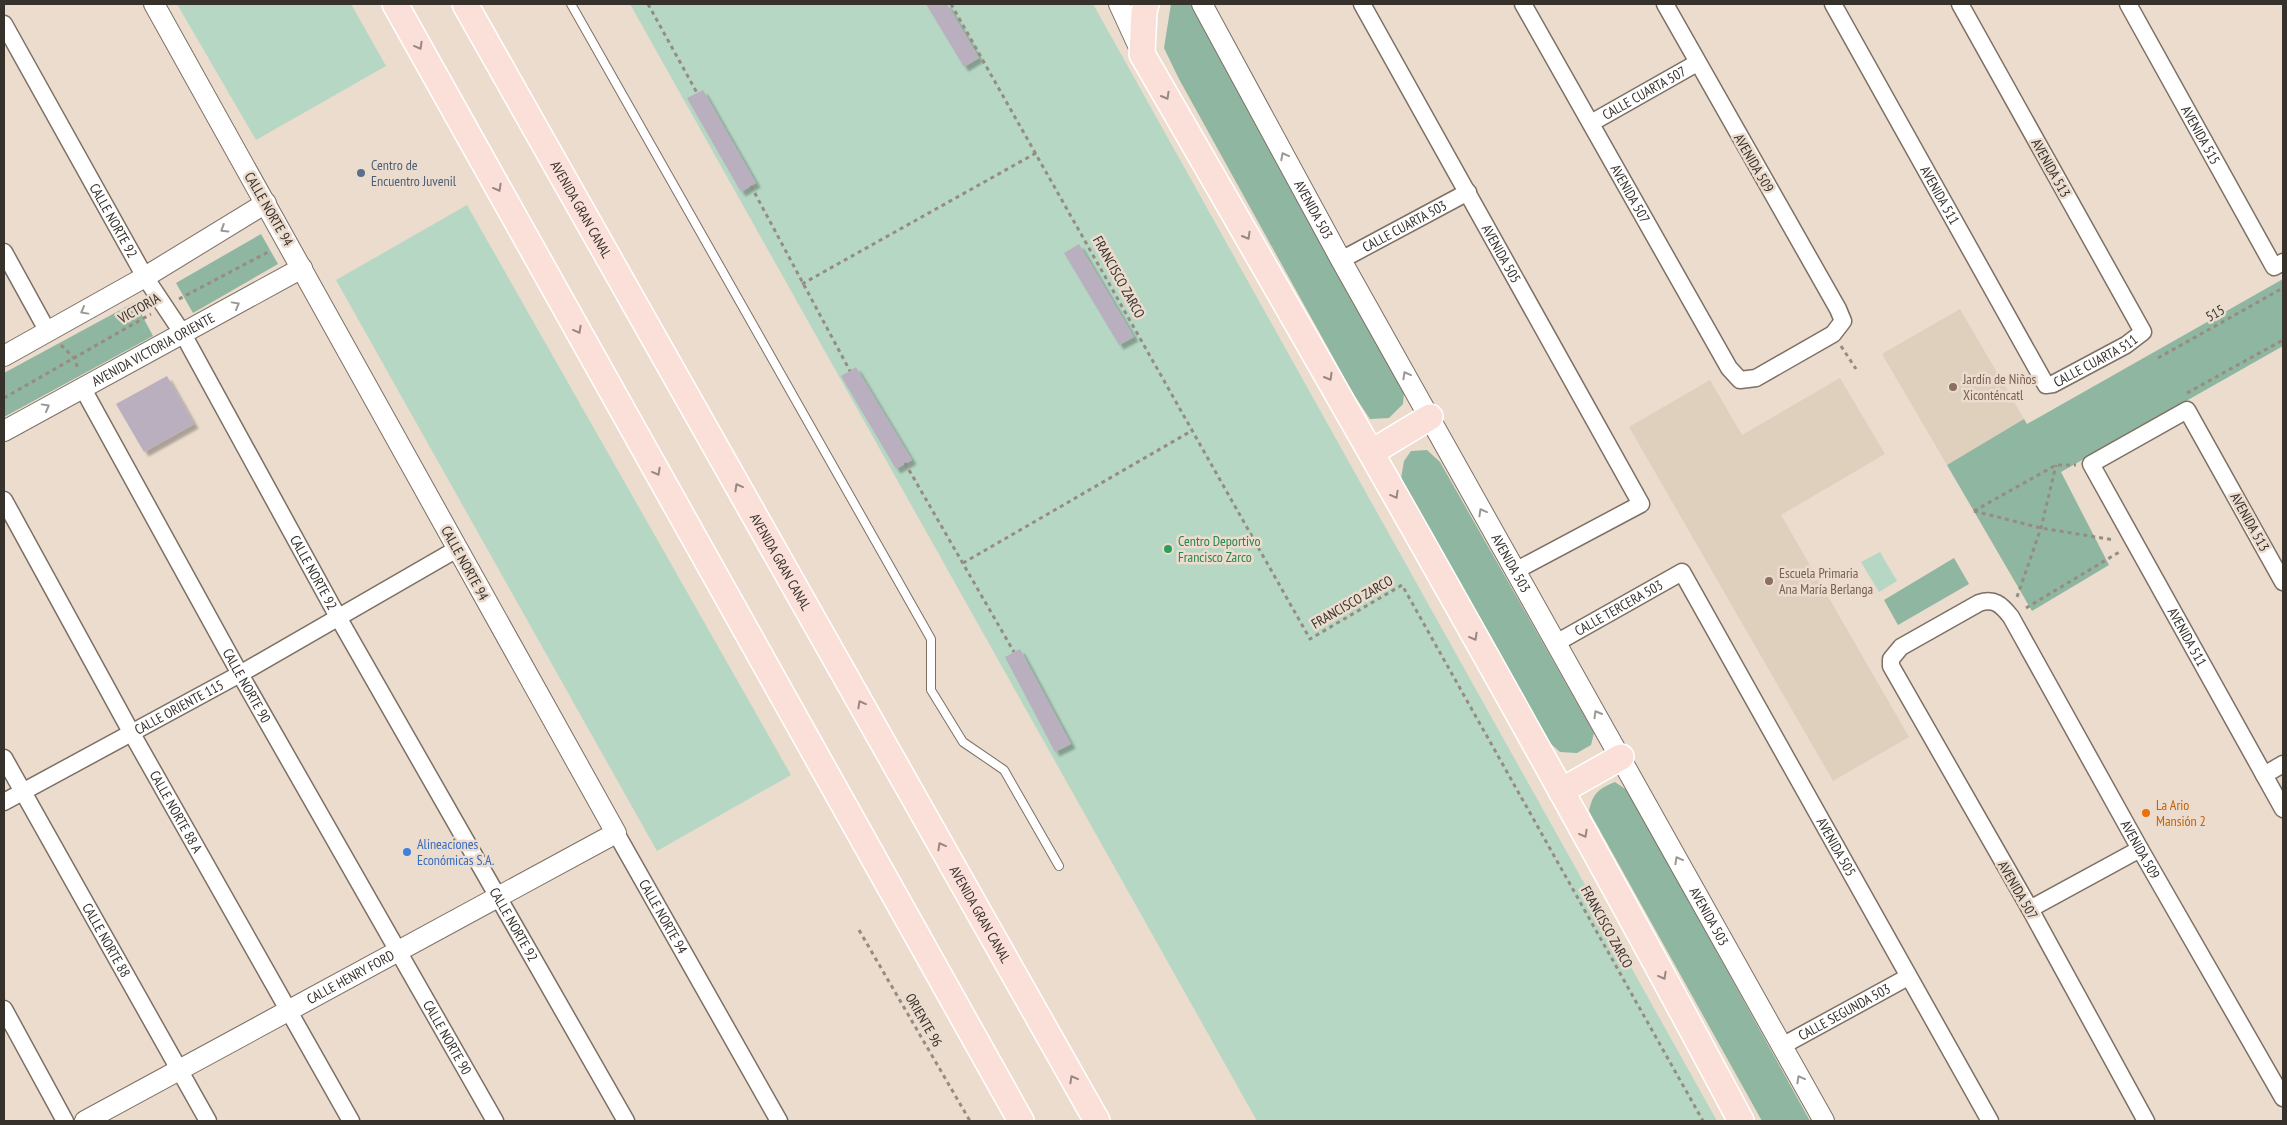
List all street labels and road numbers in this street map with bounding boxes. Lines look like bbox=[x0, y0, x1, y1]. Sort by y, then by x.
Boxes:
street label: CALLE CUARTA 507 bbox=[1599, 62, 1689, 124]
street label: AVENIDA 515 bbox=[2177, 103, 2224, 168]
street label: AVENIDA 509 bbox=[1730, 131, 1778, 195]
street label: AVENIDA 513 bbox=[2028, 135, 2074, 201]
street label: AVENIDA GRAN CANAL bbox=[547, 158, 616, 261]
street label: AVENIDA 507 bbox=[1607, 161, 1654, 226]
street label: AVENIDA 511 bbox=[1916, 163, 1963, 228]
street label: CALLE NORTE 94 bbox=[241, 169, 298, 250]
street label: AVENIDA 503 bbox=[1290, 177, 1337, 242]
street label: CALLE NORTE 92 bbox=[86, 180, 141, 261]
street label: CALLE CUARTA 503 bbox=[1359, 196, 1450, 256]
street label: AVENIDA 505 bbox=[1478, 221, 1525, 286]
street label: FRANCISCO ZARCO bbox=[1089, 233, 1149, 322]
street label: VICTORIA bbox=[114, 289, 164, 328]
street label: 515 bbox=[2202, 301, 2228, 325]
street label: AVENIDA VICTORIA ORIENTE bbox=[89, 309, 218, 390]
street label: CALLE CUARTA 511 bbox=[2050, 330, 2141, 391]
street label: AVENIDA 513 bbox=[2227, 489, 2273, 555]
street label: AVENIDA GRAN CANAL bbox=[746, 510, 815, 614]
street label: CALLE NORTE 94 bbox=[437, 523, 493, 604]
street label: AVENIDA 503 bbox=[1487, 531, 1535, 596]
street label: CALLE NORTE 92 bbox=[286, 532, 341, 613]
street label: FRANCISCO ZARCO bbox=[1308, 571, 1396, 633]
street label: CALLE TERCERA 503 bbox=[1571, 576, 1666, 640]
street label: AVENIDA 511 bbox=[2164, 604, 2211, 669]
street label: CALLE NORTE 90 bbox=[219, 645, 275, 726]
street label: CALLE ORIENTE 115 bbox=[131, 676, 227, 739]
street label: CALLE NORTE 88 A bbox=[146, 767, 207, 856]
street label: AVENIDA 505 bbox=[1813, 815, 1860, 880]
street label: AVENIDA 509 bbox=[2117, 817, 2164, 882]
street label: AVENIDA 507 bbox=[1994, 858, 2042, 922]
street label: AVENIDA GRAN CANAL bbox=[945, 863, 1015, 966]
street label: CALLE NORTE 94 bbox=[635, 876, 692, 957]
street label: FRANCISCO ZARCO bbox=[1577, 883, 1637, 972]
street label: CALLE NORTE 92 bbox=[485, 884, 542, 965]
street label: AVENIDA 503 bbox=[1686, 884, 1733, 949]
street label: CALLE NORTE 88 bbox=[78, 900, 134, 981]
street label: CALLE HENRY FORD bbox=[303, 946, 397, 1008]
street label: CALLE SEGUNDA 503 bbox=[1795, 979, 1893, 1044]
street label: ORIENTE 96 bbox=[901, 990, 947, 1050]
street label: CALLE NORTE 90 bbox=[419, 997, 476, 1078]

